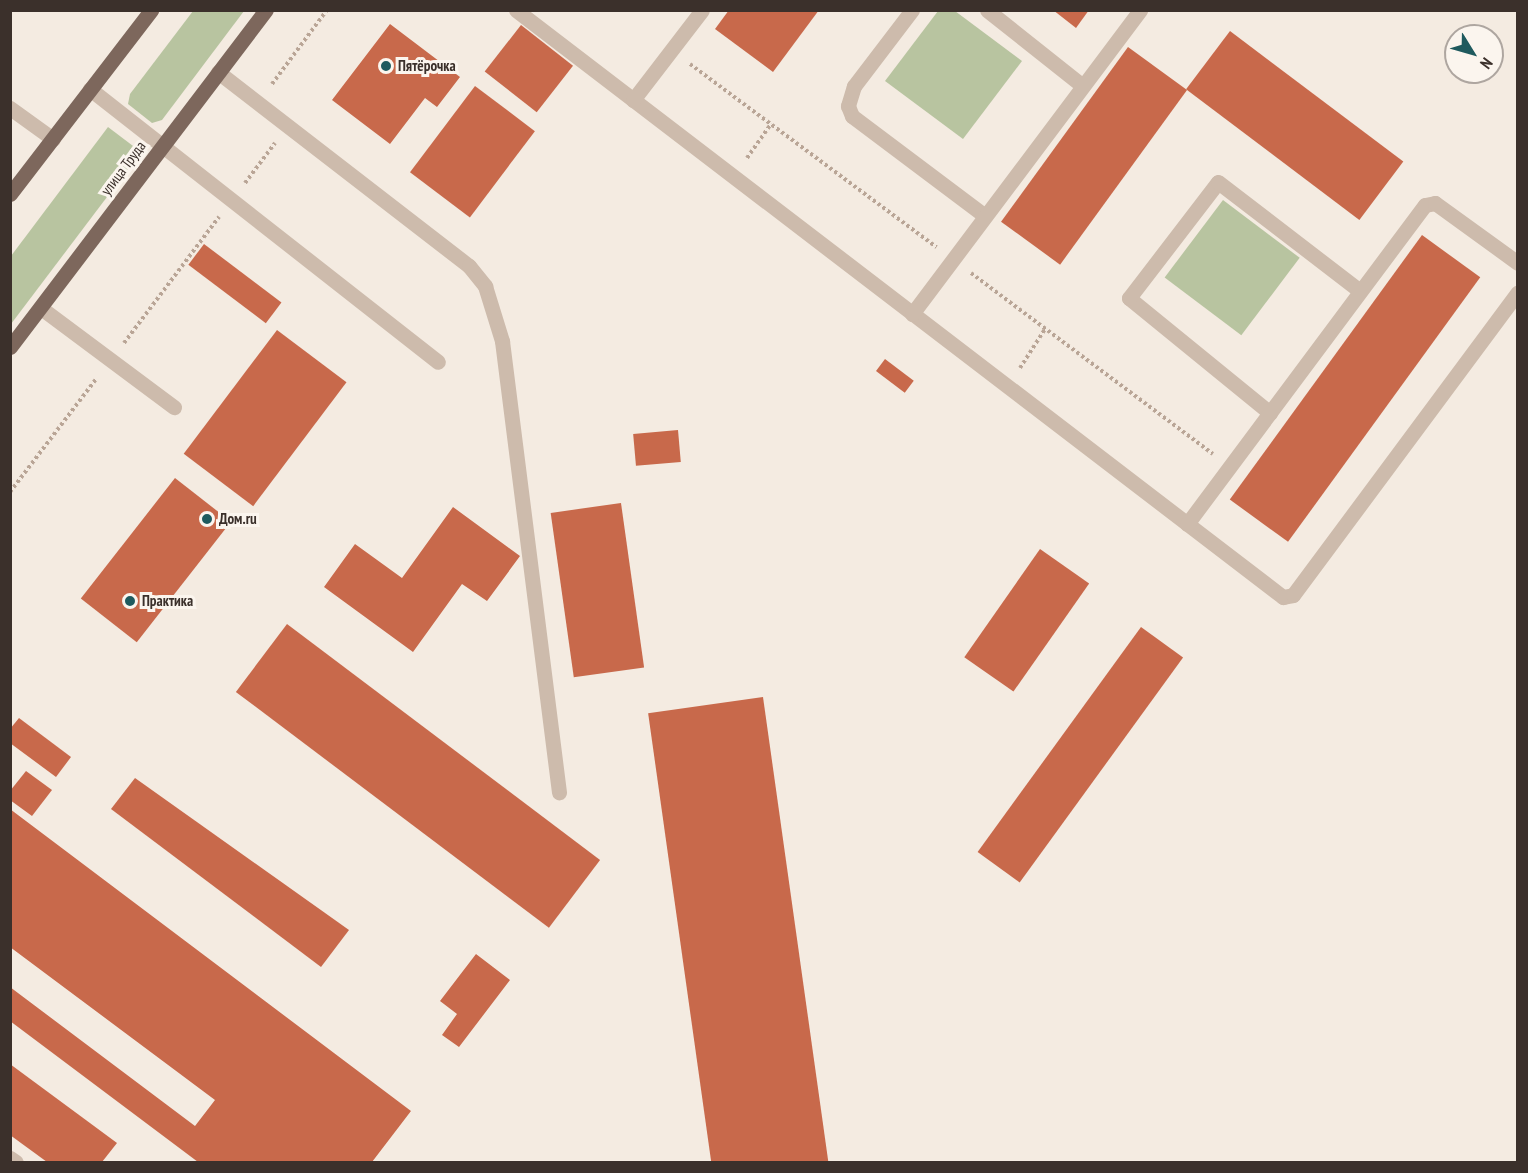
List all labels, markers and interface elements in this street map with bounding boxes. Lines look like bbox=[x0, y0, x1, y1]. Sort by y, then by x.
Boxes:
north arrow bbox=[1444, 24, 1504, 84]
text: N bbox=[1476, 54, 1497, 73]
place label: Пятёрочка bbox=[398, 57, 456, 75]
marker: Пятёрочка bbox=[379, 59, 393, 73]
street label: улица Труда bbox=[97, 137, 149, 199]
place label: Дом.ru bbox=[219, 510, 257, 528]
marker: Дом.ru bbox=[200, 512, 214, 526]
place label: Практика bbox=[142, 592, 193, 610]
marker: Практика bbox=[123, 594, 137, 608]

